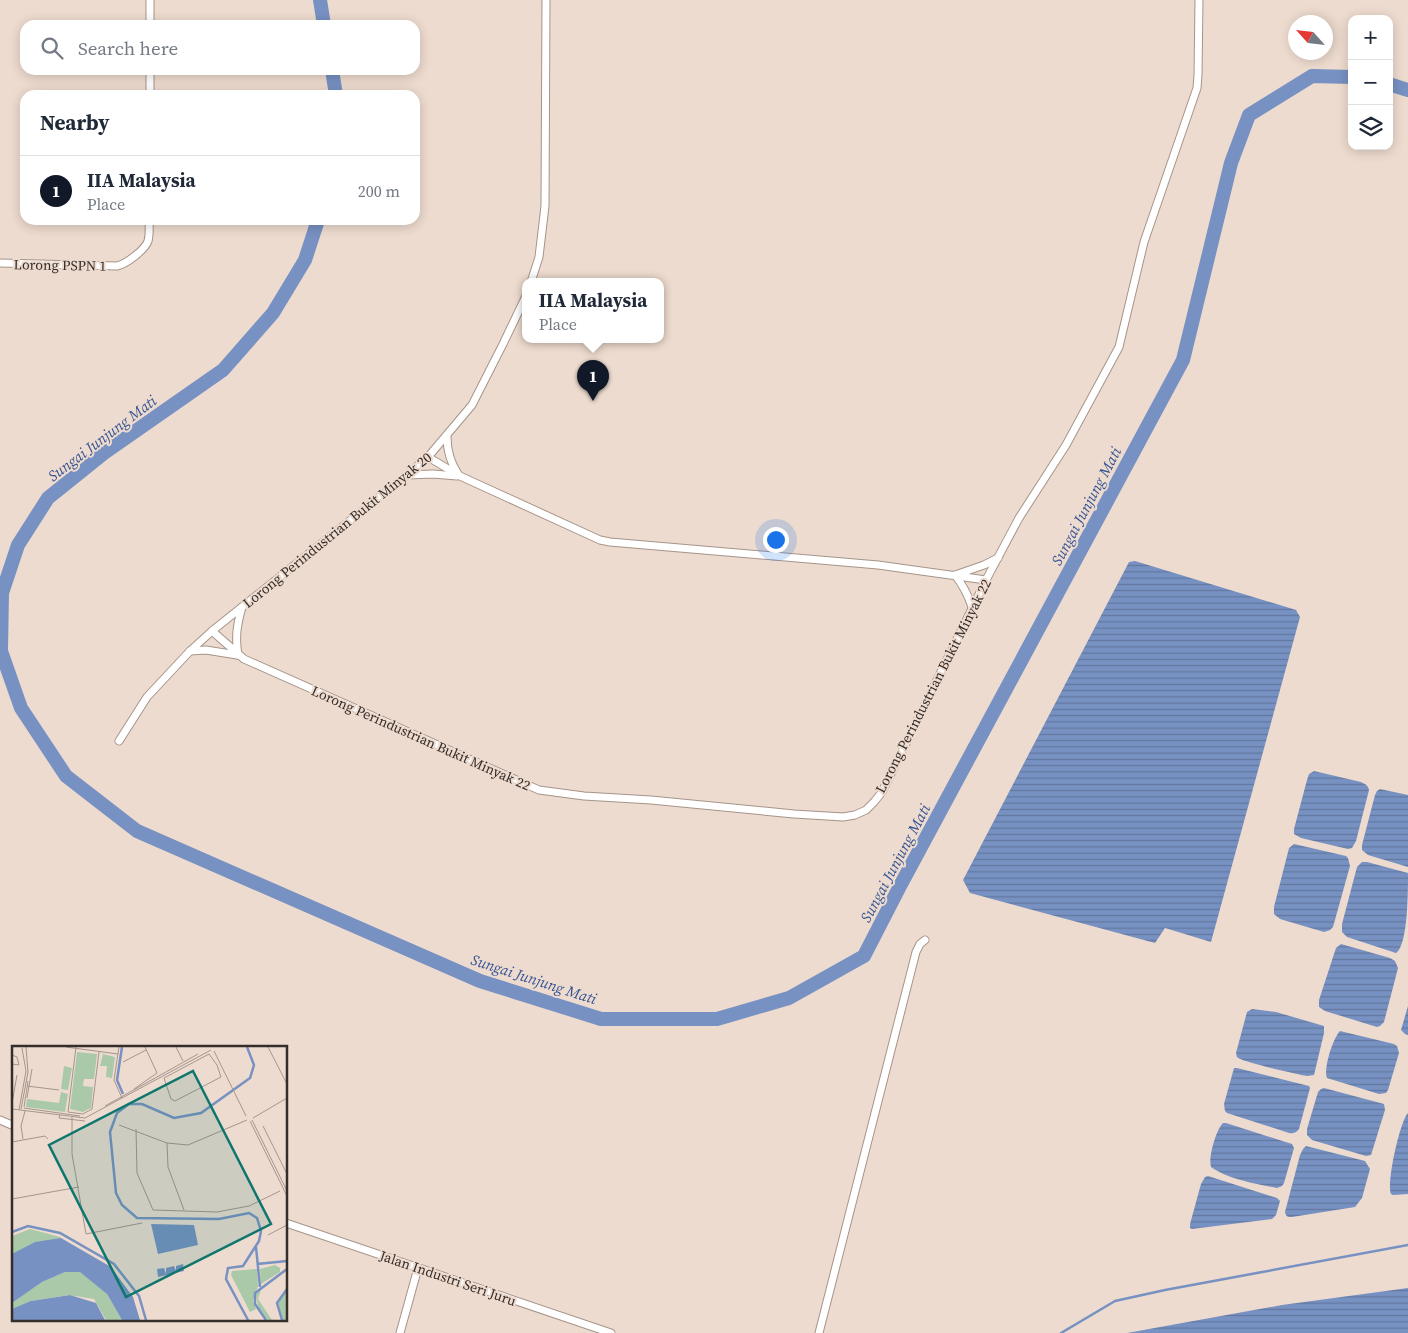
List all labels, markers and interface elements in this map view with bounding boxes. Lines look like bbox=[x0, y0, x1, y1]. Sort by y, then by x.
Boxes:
north arrow bbox=[1288, 15, 1333, 60]
map controls bbox=[1348, 15, 1393, 150]
button: + bbox=[1348, 15, 1393, 60]
search box bbox=[20, 20, 420, 75]
icon: search bbox=[38, 34, 66, 62]
text: Search here bbox=[78, 35, 178, 61]
button: − bbox=[1348, 60, 1393, 105]
button: layers bbox=[1348, 105, 1393, 150]
text: Nearby bbox=[40, 108, 110, 137]
text: IIA Malaysia bbox=[87, 167, 196, 193]
text: 1 bbox=[52, 180, 60, 202]
text: 200 m bbox=[358, 180, 400, 202]
text: Place bbox=[87, 193, 125, 215]
street label: Lorong PSPN 1 bbox=[13, 254, 107, 276]
popup bbox=[522, 278, 664, 343]
text: IIA Malaysia bbox=[539, 287, 647, 313]
text: Place bbox=[539, 313, 577, 335]
pin: 1 bbox=[577, 360, 609, 401]
water label: Sungai Junjung Mati bbox=[43, 390, 161, 486]
water label: Sungai Junjung Mati bbox=[1046, 443, 1126, 569]
street label: Lorong Perindustrian Bukit Minyak 20 bbox=[238, 447, 436, 613]
your location bbox=[763, 527, 789, 553]
street label: Lorong Perindustrian Bukit Minyak 22 bbox=[870, 575, 996, 797]
street label: Lorong Perindustrian Bukit Minyak 22 bbox=[308, 680, 534, 796]
water label: Sungai Junjung Mati bbox=[855, 800, 935, 926]
water label: Sungai Junjung Mati bbox=[468, 949, 600, 1009]
inset map bbox=[12, 1046, 288, 1320]
street label: Jalan Industri Seri Juru bbox=[376, 1245, 519, 1311]

